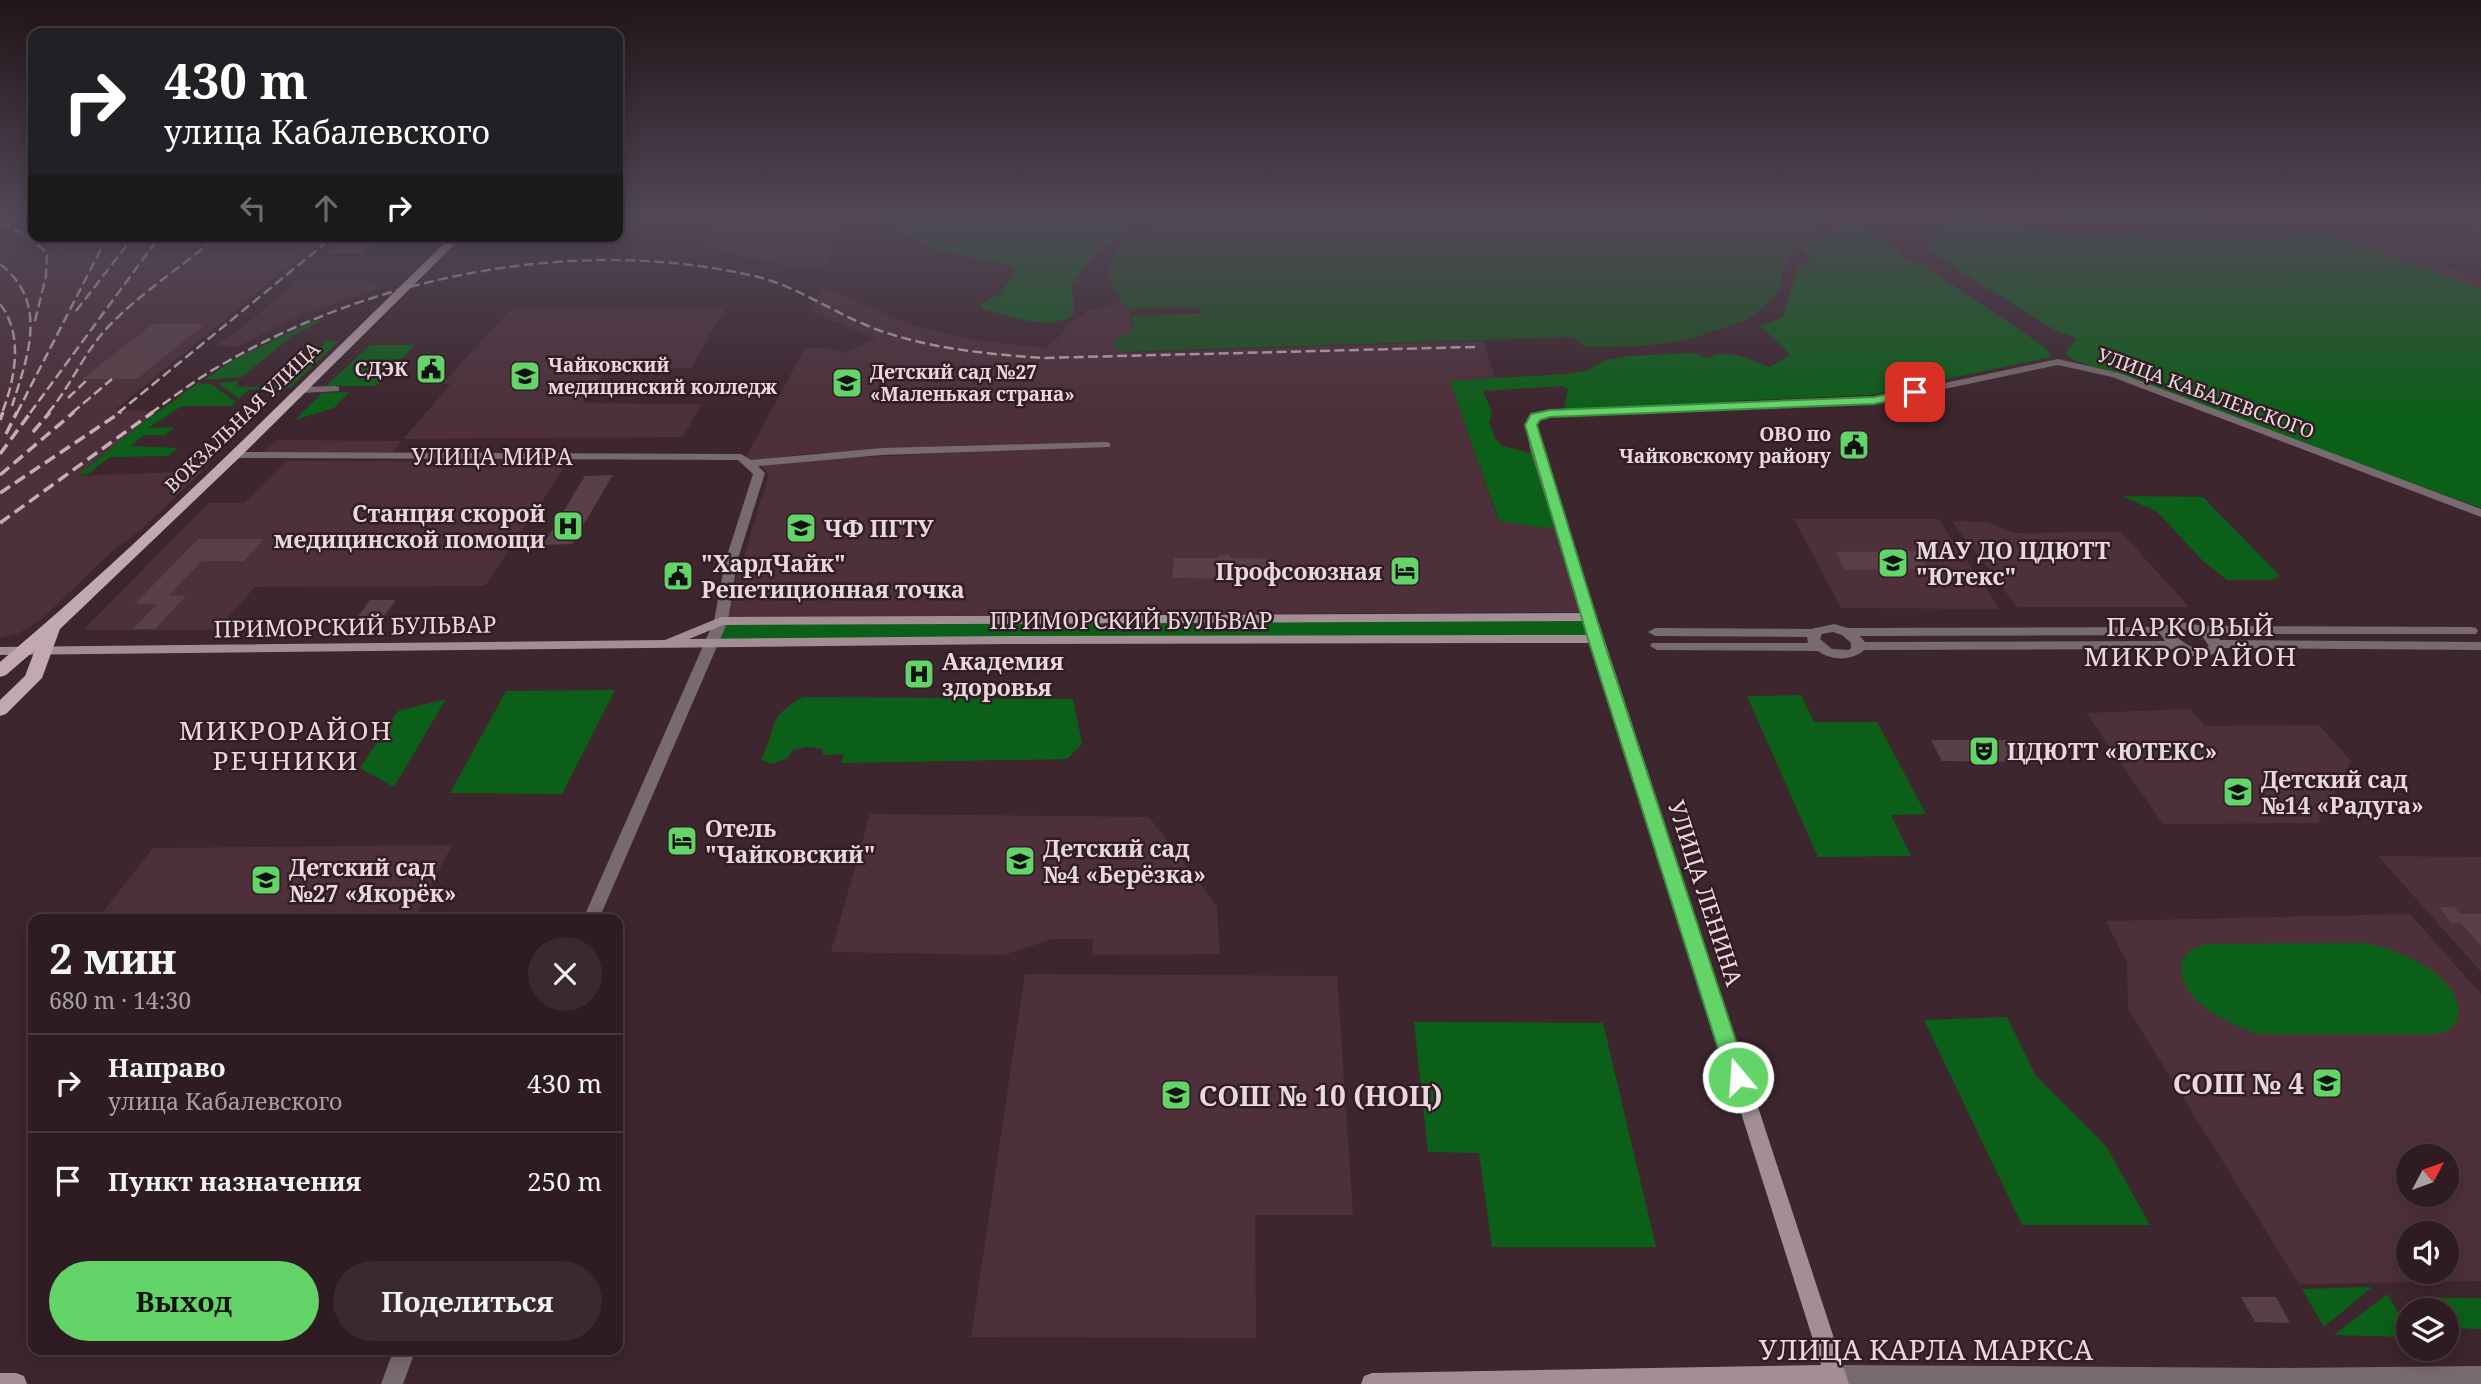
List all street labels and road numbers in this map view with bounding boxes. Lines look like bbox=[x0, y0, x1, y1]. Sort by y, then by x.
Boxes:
street label: ВОКЗАЛЬНАЯ УЛИЦА bbox=[159, 336, 326, 498]
street label: УЛИЦА КАБАЛЕВСКОГО bbox=[2094, 342, 2318, 444]
street label: УЛИЦА МИРА bbox=[411, 440, 573, 472]
street label: ПРИМОРСКИЙ БУЛЬВАР bbox=[990, 604, 1272, 636]
street label: ПРИМОРСКИЙ БУЛЬВАР bbox=[213, 608, 497, 644]
street label: УЛИЦА ЛЕНИНА bbox=[1661, 796, 1751, 991]
street label: УЛИЦА КАРЛА МАРКСА bbox=[1759, 1330, 2094, 1368]

